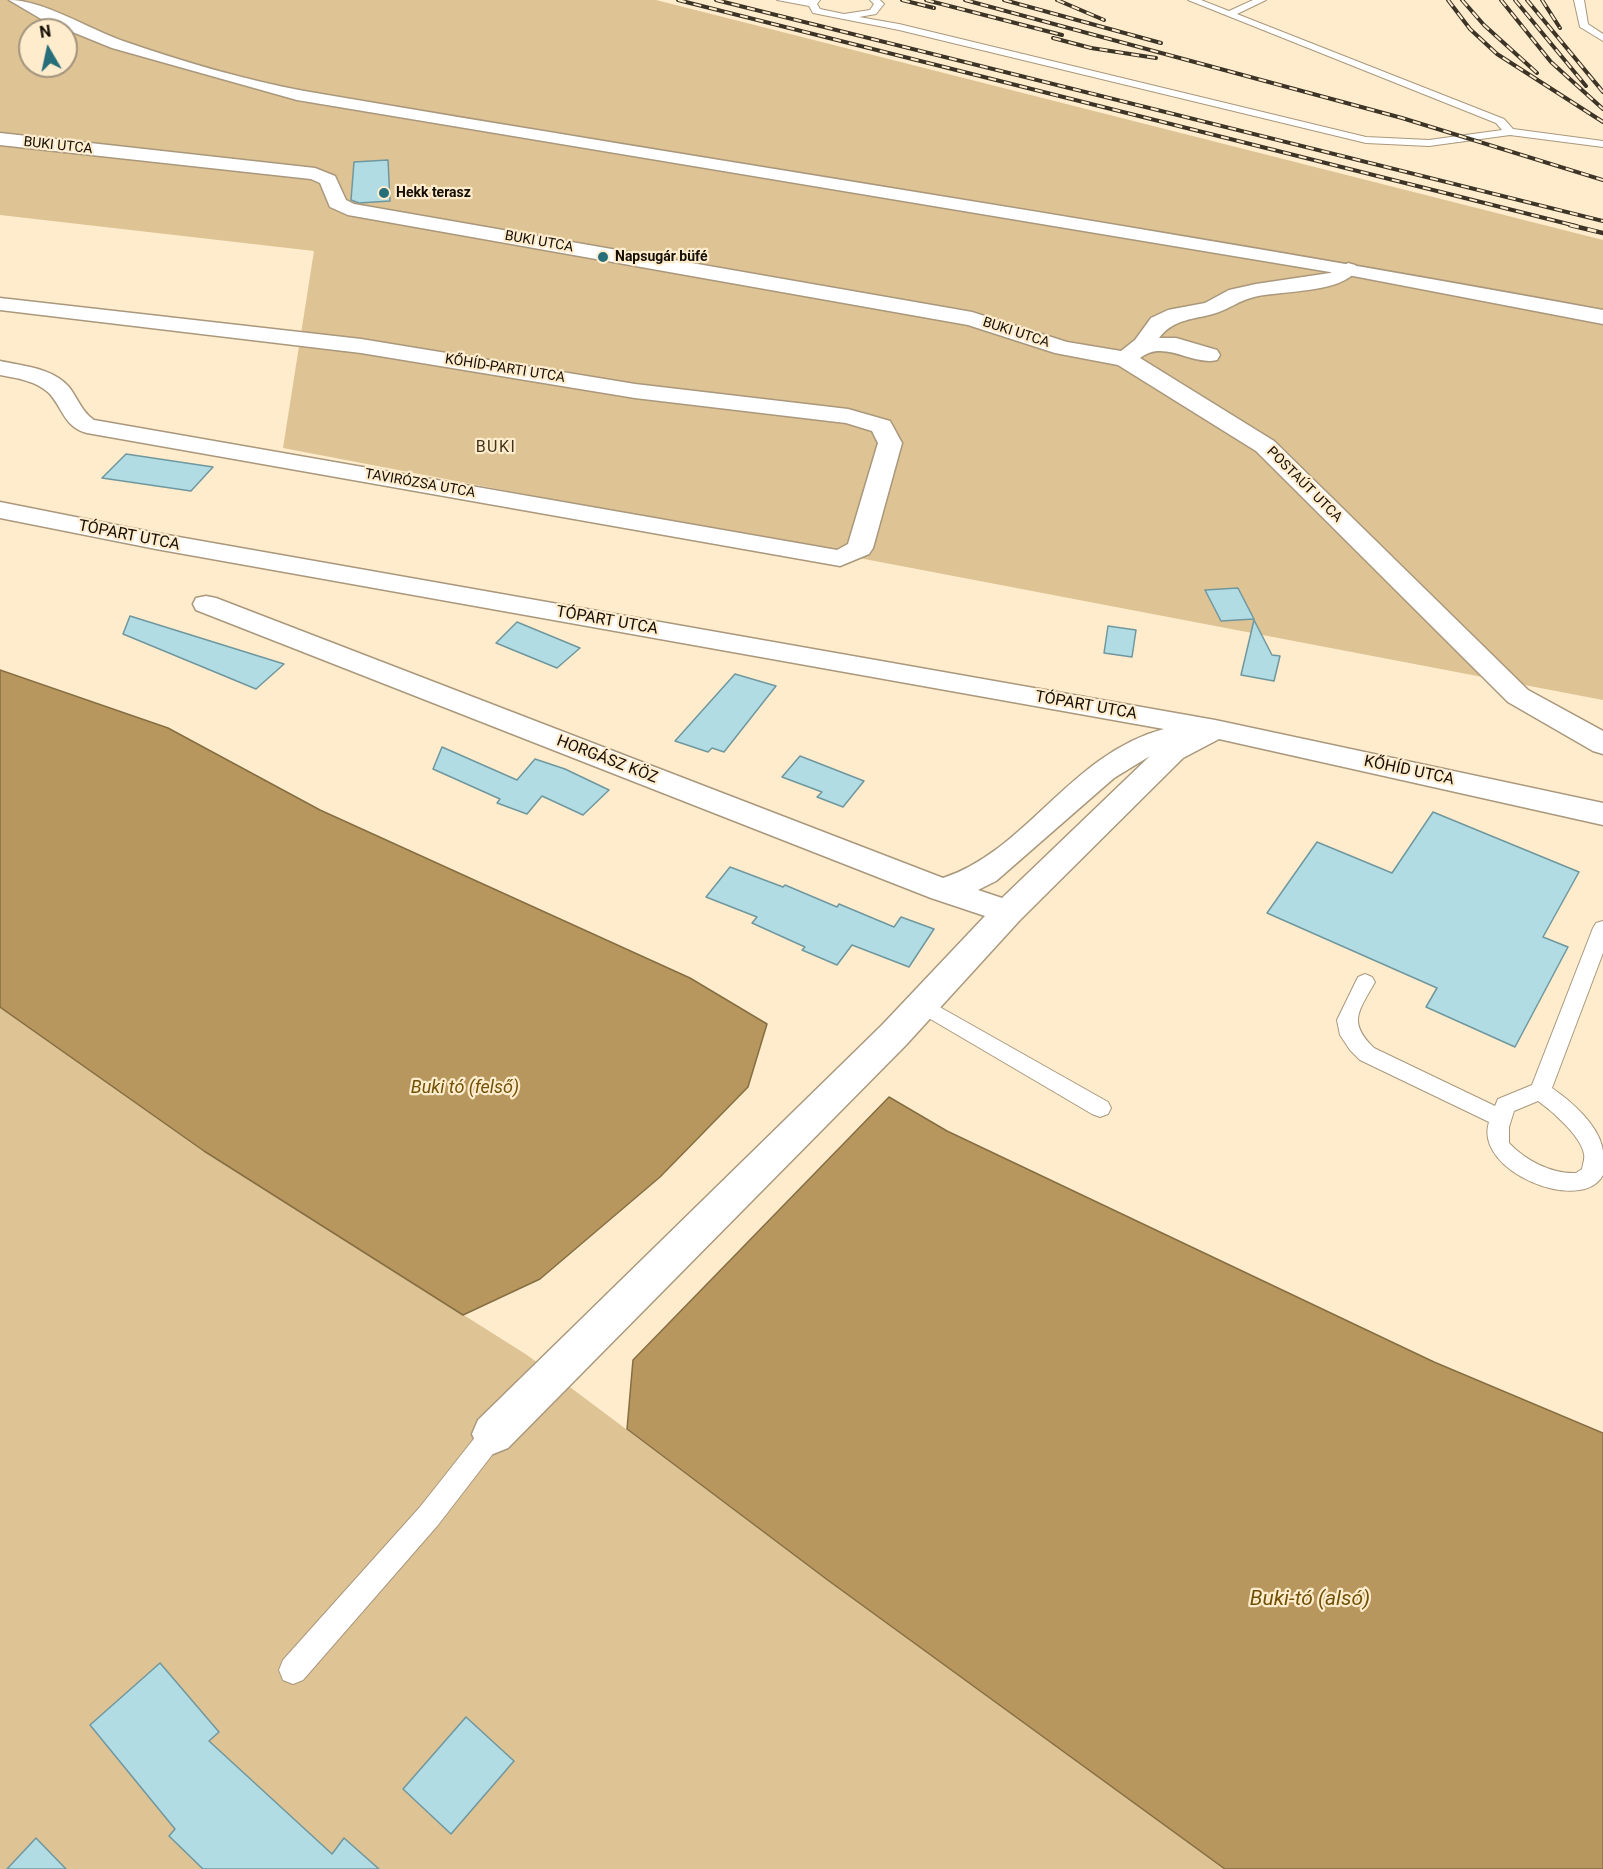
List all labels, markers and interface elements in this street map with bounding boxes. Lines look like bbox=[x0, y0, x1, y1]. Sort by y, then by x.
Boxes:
north arrow bbox=[18, 18, 78, 78]
text: N bbox=[38, 21, 52, 42]
street label: BUKI UTCA bbox=[23, 134, 93, 158]
place label: Hekk terasz bbox=[396, 185, 471, 201]
marker: Hekk terasz bbox=[377, 186, 391, 200]
street label: BUKI UTCA bbox=[503, 228, 575, 256]
place label: Napsugár büfé bbox=[615, 249, 707, 265]
marker: Napsugár büfé bbox=[596, 250, 610, 264]
street label: BUKI UTCA bbox=[980, 314, 1052, 352]
street label: KŐHÍD-PARTI UTCA bbox=[444, 351, 566, 387]
district label: BUKI bbox=[476, 438, 516, 458]
street label: POSTAÚT UTCA bbox=[1263, 444, 1345, 526]
street label: TAVIRÓZSA UTCA bbox=[363, 466, 477, 502]
street label: TÓPART UTCA bbox=[77, 517, 181, 555]
street label: TÓPART UTCA bbox=[555, 603, 659, 639]
street label: TÓPART UTCA bbox=[1034, 688, 1138, 724]
street label: HORGÁSZ KÖZ bbox=[554, 732, 660, 788]
street label: KŐHÍD UTCA bbox=[1362, 752, 1456, 790]
water label: Buki tó (felső) bbox=[411, 1077, 519, 1099]
water label: Buki-tó (alsó) bbox=[1250, 1587, 1370, 1613]

